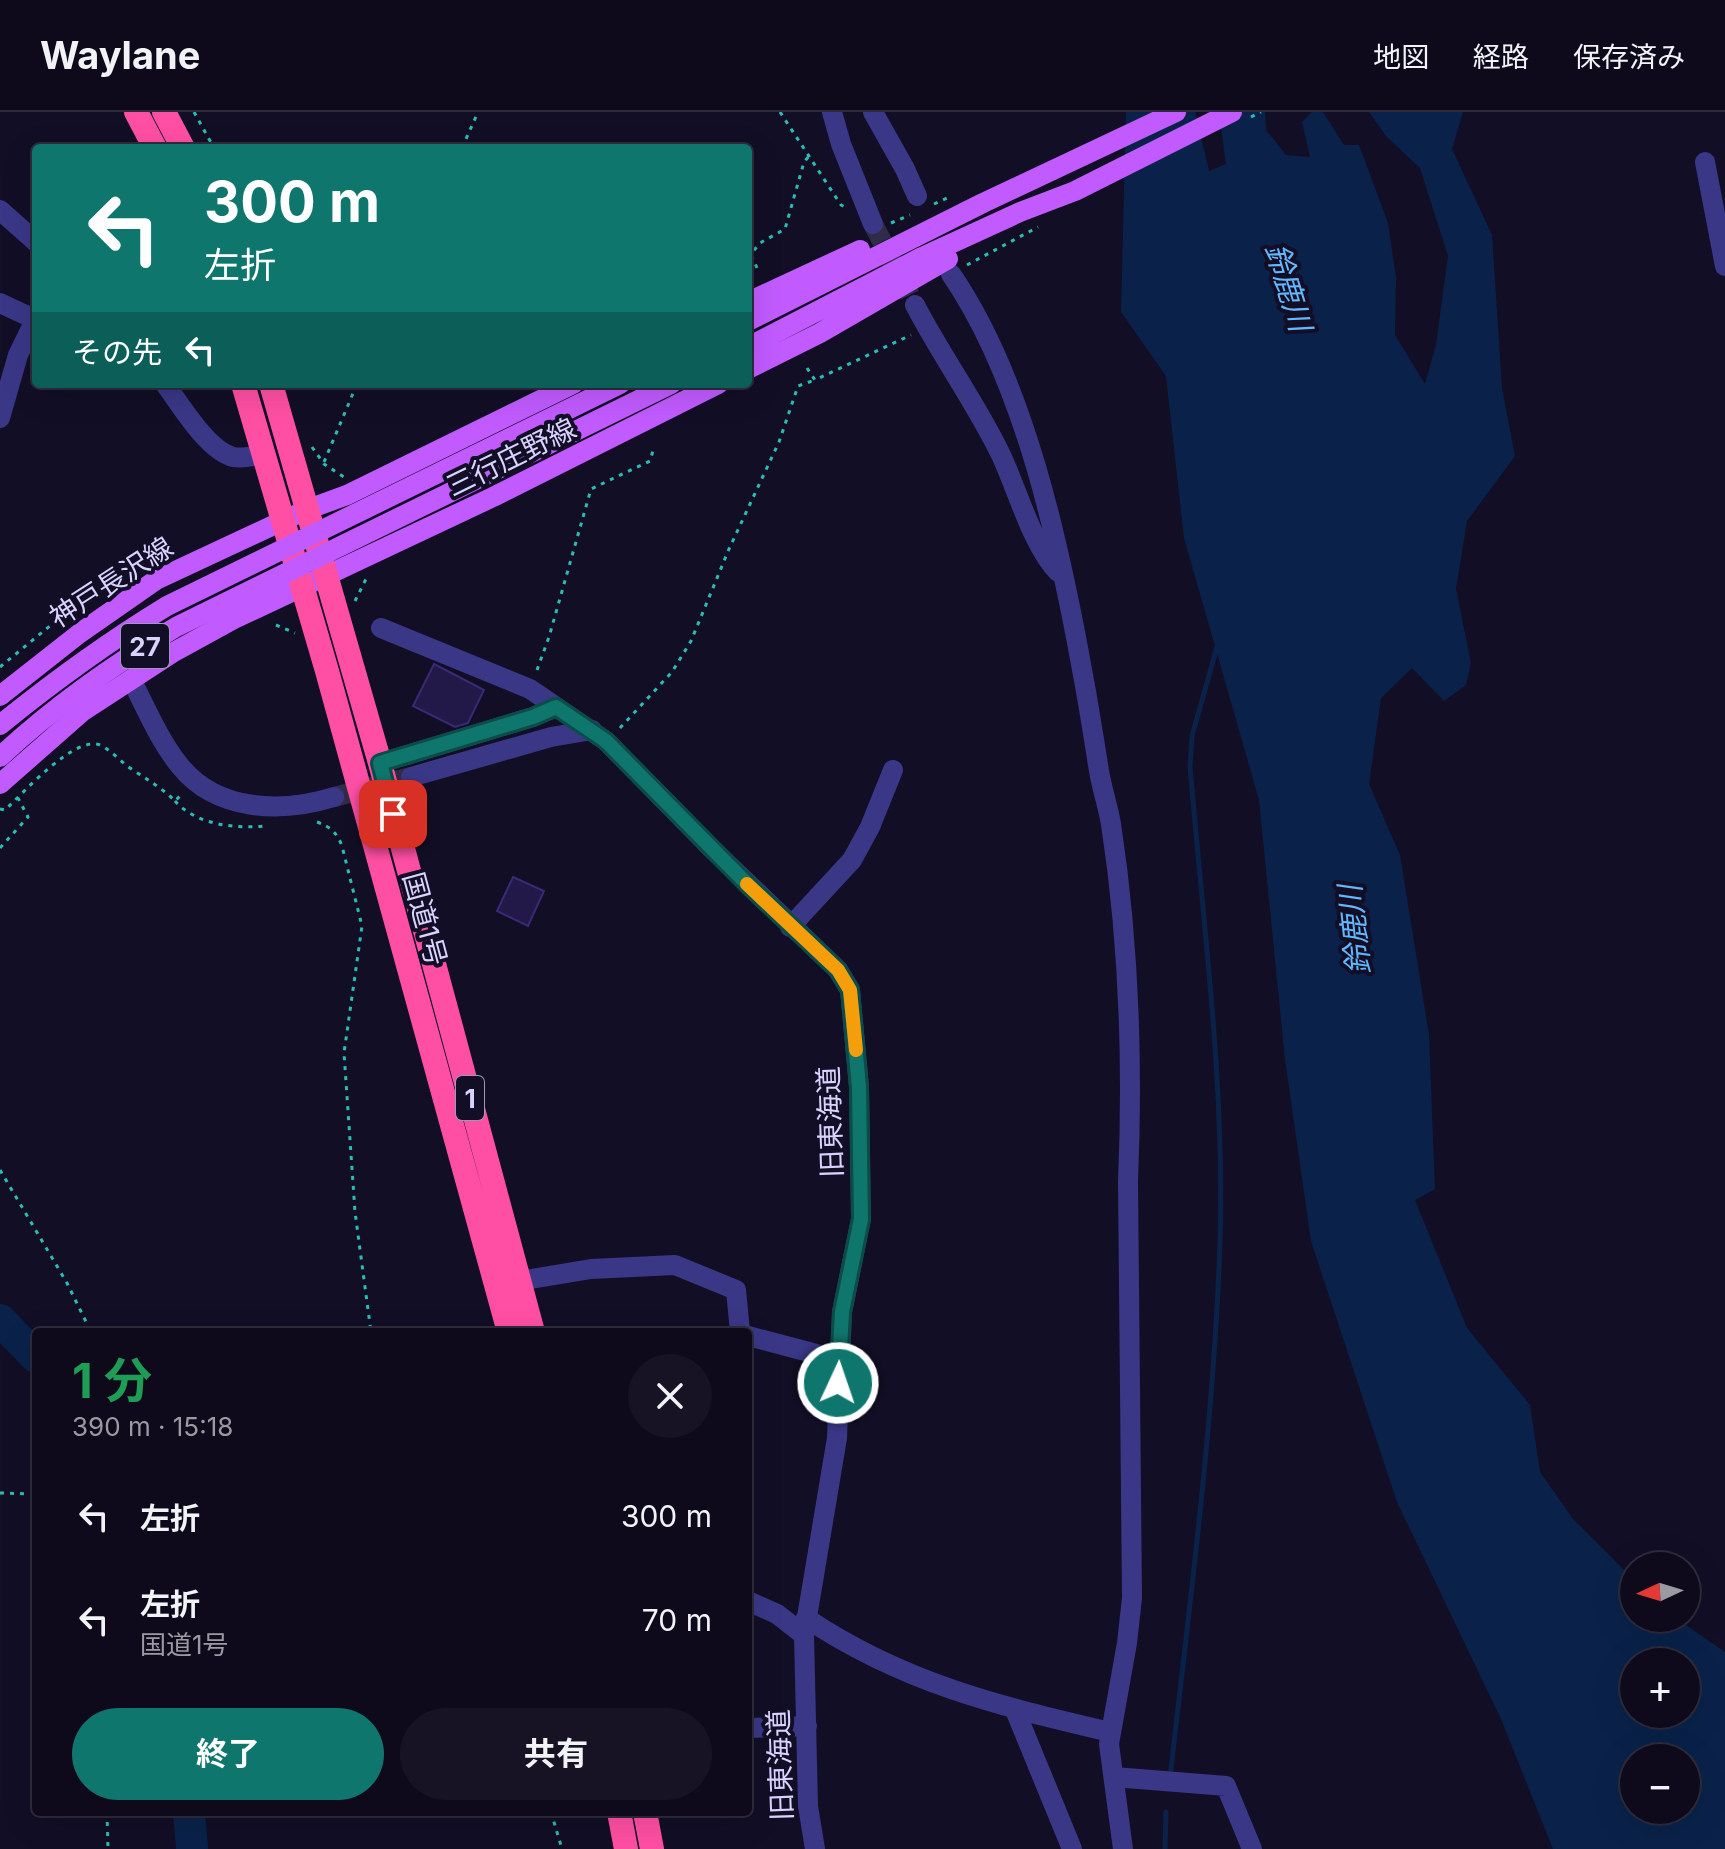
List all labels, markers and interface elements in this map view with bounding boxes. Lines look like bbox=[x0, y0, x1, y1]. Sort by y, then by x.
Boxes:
text: Waylane bbox=[40, 32, 200, 78]
text: 地図 bbox=[1373, 40, 1429, 74]
text: 経路 bbox=[1473, 40, 1529, 74]
text: 保存済み bbox=[1573, 40, 1685, 74]
text: 300 m bbox=[204, 168, 380, 236]
icon: left bbox=[72, 176, 176, 280]
water label: 鈴鹿川 bbox=[1259, 239, 1320, 338]
text: 左折 bbox=[204, 243, 276, 287]
icon: left bbox=[178, 328, 222, 372]
text: その先 bbox=[72, 334, 162, 370]
street label: 三行庄野線 bbox=[441, 411, 581, 503]
street label: 神戸長沢線 bbox=[43, 530, 179, 634]
road number: 27 bbox=[121, 624, 169, 668]
pin bbox=[359, 780, 427, 848]
icon: arrive bbox=[371, 792, 415, 836]
street label: 国道1号 bbox=[396, 869, 454, 969]
water label: 鈴鹿川 bbox=[1331, 880, 1377, 977]
street label: 旧東海道 bbox=[811, 1065, 849, 1179]
road number: 1 bbox=[456, 1076, 484, 1120]
position arrow bbox=[796, 1341, 880, 1425]
text: 1 分 bbox=[72, 1351, 152, 1410]
button: close bbox=[628, 1354, 712, 1438]
text: 390 m · 15:18 bbox=[72, 1411, 233, 1442]
icon: left bbox=[72, 1494, 116, 1538]
text: 300 m bbox=[621, 1498, 712, 1534]
text: 左折 bbox=[140, 1500, 200, 1536]
north arrow bbox=[1620, 1552, 1700, 1632]
map controls bbox=[1620, 1552, 1700, 1824]
text: 左折 bbox=[140, 1586, 200, 1622]
icon: left bbox=[72, 1598, 116, 1642]
text: 70 m bbox=[642, 1602, 712, 1638]
text: 国道1号 bbox=[140, 1629, 229, 1660]
button: + bbox=[1620, 1648, 1700, 1728]
button: 終了 bbox=[72, 1708, 384, 1800]
button: 共有 bbox=[400, 1708, 712, 1800]
street label: 旧東海道 bbox=[761, 1708, 799, 1822]
button: − bbox=[1620, 1744, 1700, 1824]

